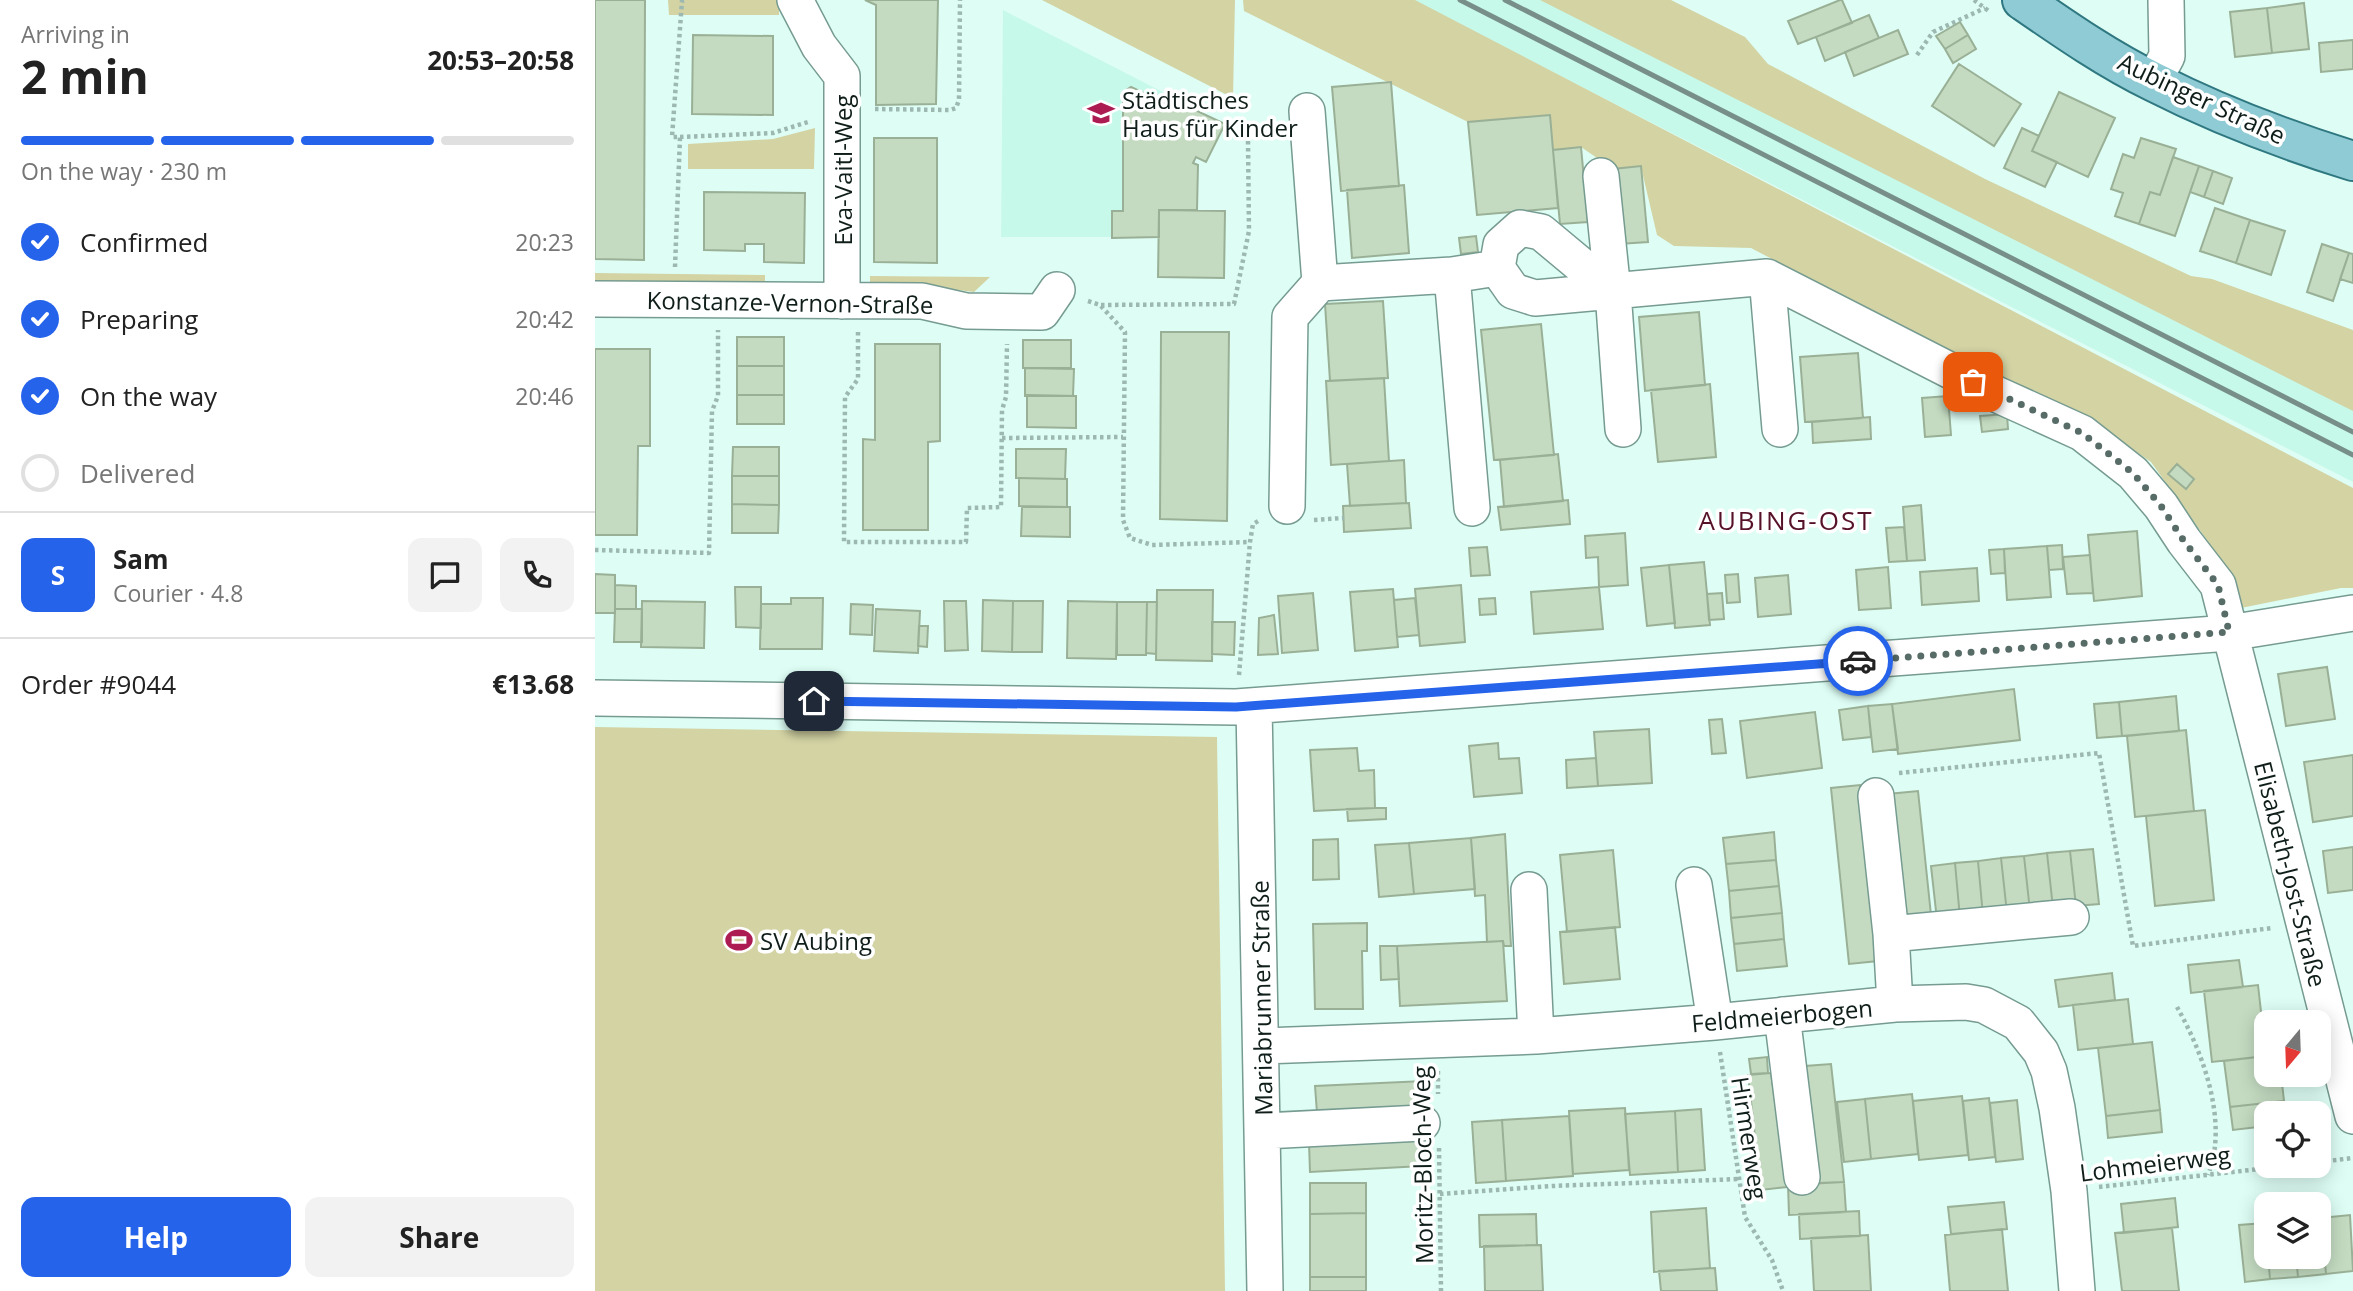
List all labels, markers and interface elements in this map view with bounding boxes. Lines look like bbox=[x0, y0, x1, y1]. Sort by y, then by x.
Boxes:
text: Arriving in bbox=[21, 18, 130, 50]
text: 20:53–20:58 bbox=[427, 42, 574, 78]
text: 2 min bbox=[21, 45, 149, 107]
street label: Aubinger Straße bbox=[2113, 45, 2291, 151]
place label: Städtisches Haus für Kinder bbox=[1122, 83, 1298, 144]
street label: Eva-Vaitl-Weg bbox=[826, 94, 859, 246]
school or university icon: Städtisches Haus für Kinder bbox=[1086, 98, 1116, 128]
text: On the way · 230 m bbox=[21, 155, 227, 187]
icon: check bbox=[21, 223, 59, 261]
text: Confirmed bbox=[80, 224, 208, 260]
text: 20:23 bbox=[515, 226, 574, 258]
street label: Konstanze-Vernon-Straße bbox=[646, 283, 934, 321]
icon: check bbox=[21, 300, 59, 338]
text: Preparing bbox=[80, 301, 198, 337]
text: 20:42 bbox=[515, 303, 574, 335]
pin bbox=[1943, 352, 2003, 412]
icon: bag bbox=[1954, 363, 1992, 401]
icon: check bbox=[21, 377, 59, 415]
text: On the way bbox=[80, 378, 217, 414]
text: 20:46 bbox=[515, 380, 574, 412]
text: Delivered bbox=[80, 455, 195, 491]
district label: AUBING-OST bbox=[1698, 502, 1874, 538]
button: chat bbox=[408, 538, 482, 612]
button: phone bbox=[500, 538, 574, 612]
text: Sam bbox=[113, 541, 169, 577]
text: S bbox=[51, 557, 65, 593]
text: Courier · 4.8 bbox=[113, 577, 243, 609]
courier bbox=[1823, 626, 1893, 696]
icon: car bbox=[1839, 642, 1877, 680]
text: Order #9044 bbox=[21, 666, 176, 702]
text: €13.68 bbox=[492, 666, 574, 702]
pin bbox=[784, 671, 844, 731]
icon: home bbox=[795, 682, 833, 720]
street label: Elisabeth-Jost-Straße bbox=[2247, 758, 2335, 990]
street label: Mariabrunner Straße bbox=[1242, 880, 1280, 1116]
place label: SV Aubing bbox=[760, 924, 872, 957]
sports icon: SV Aubing bbox=[724, 925, 754, 955]
street label: Feldmeierbogen bbox=[1690, 991, 1874, 1039]
north arrow bbox=[2254, 1010, 2331, 1087]
map controls bbox=[2254, 1010, 2331, 1269]
street label: Moritz-Bloch-Weg bbox=[1404, 1066, 1440, 1264]
street label: Hirmerweg bbox=[1724, 1074, 1776, 1202]
button: locate bbox=[2254, 1101, 2331, 1178]
street label: Lohmeierweg bbox=[2078, 1137, 2232, 1189]
button: layers bbox=[2254, 1192, 2331, 1269]
button: Help bbox=[21, 1197, 291, 1277]
button: Share bbox=[305, 1197, 574, 1277]

